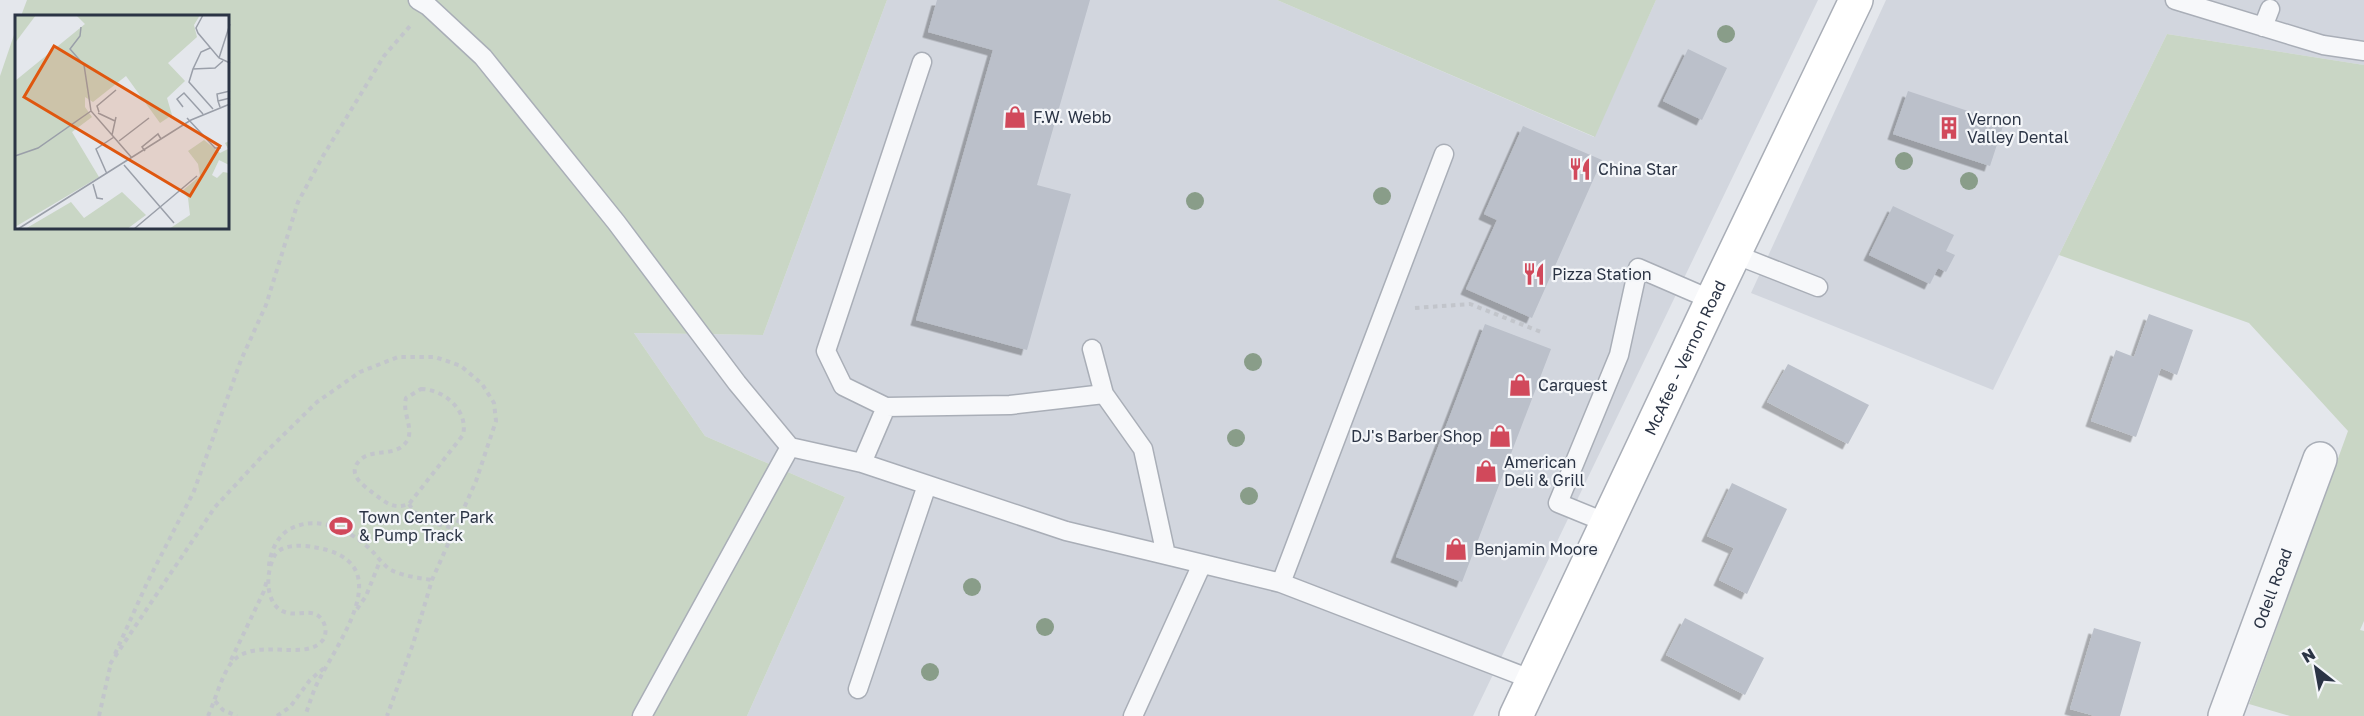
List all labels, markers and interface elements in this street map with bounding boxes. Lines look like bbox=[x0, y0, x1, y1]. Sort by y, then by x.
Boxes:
inset map bbox=[15, 15, 230, 230]
shop icon: F.W. Webb bbox=[1002, 104, 1028, 130]
place label: F.W. Webb bbox=[1033, 107, 1111, 127]
place label: Vernon Valley Dental bbox=[1967, 109, 2069, 147]
building icon: Vernon Valley Dental bbox=[1936, 115, 1962, 141]
restaurant icon: China Star bbox=[1567, 156, 1593, 182]
place label: China Star bbox=[1598, 159, 1678, 179]
restaurant icon: Pizza Station bbox=[1521, 261, 1547, 287]
place label: Pizza Station bbox=[1552, 264, 1652, 284]
street label: McAfee - Vernon Road bbox=[1640, 277, 1730, 439]
shop icon: Carquest bbox=[1507, 372, 1533, 398]
place label: Carquest bbox=[1538, 375, 1608, 395]
shop icon: DJ's Barber Shop bbox=[1487, 423, 1513, 449]
place label: DJ's Barber Shop bbox=[1351, 426, 1482, 446]
place label: American Deli & Grill bbox=[1504, 452, 1585, 490]
shop icon: American Deli & Grill bbox=[1473, 458, 1499, 484]
place label: Town Center Park & Pump Track bbox=[359, 507, 494, 545]
sports icon: Town Center Park & Pump Track bbox=[328, 513, 354, 539]
shop icon: Benjamin Moore bbox=[1443, 536, 1469, 562]
place label: Benjamin Moore bbox=[1474, 539, 1598, 559]
street label: Odell Road bbox=[2248, 545, 2296, 632]
north arrow bbox=[2286, 638, 2346, 698]
text: N bbox=[2298, 643, 2319, 667]

